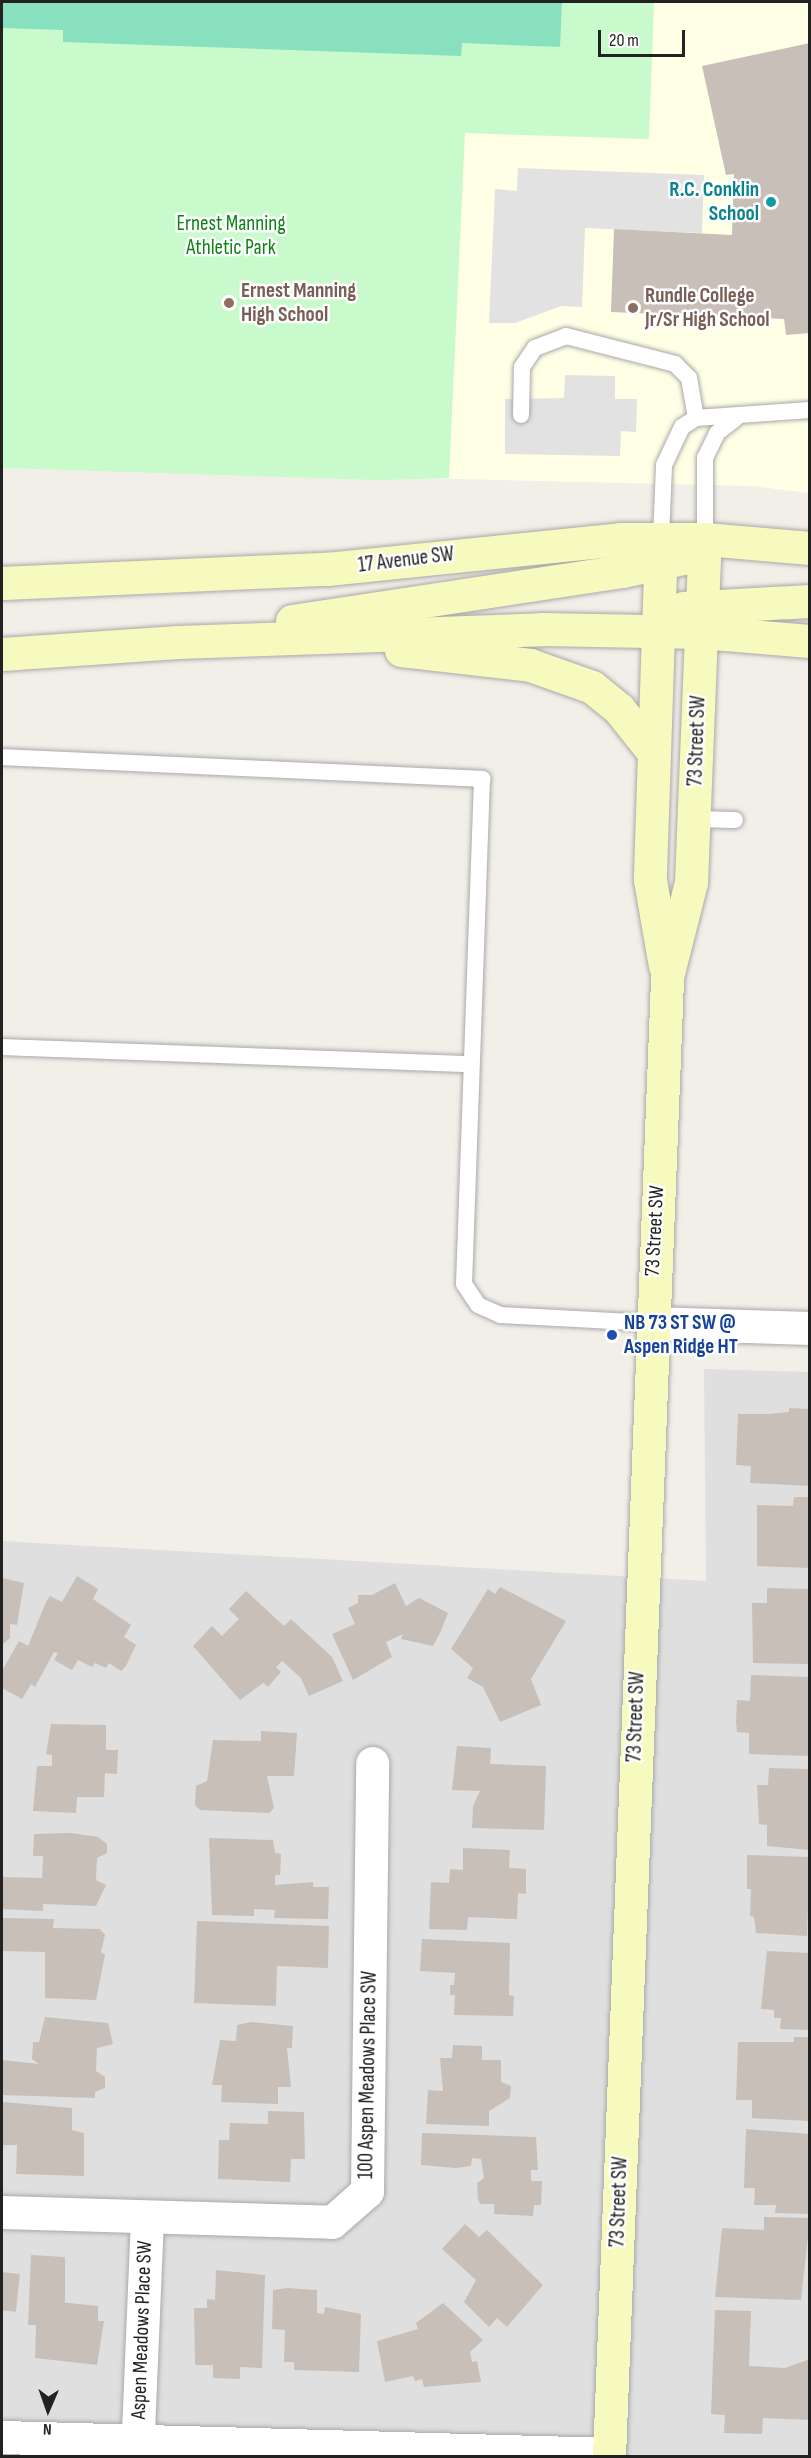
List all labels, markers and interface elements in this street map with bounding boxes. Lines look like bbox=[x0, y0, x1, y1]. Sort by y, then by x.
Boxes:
scale bar bbox=[601, 18, 688, 56]
text: 20 m bbox=[609, 30, 639, 51]
place label: R.C. Conklin School bbox=[669, 177, 759, 227]
marker: R.C. Conklin School bbox=[764, 195, 778, 209]
park label: Ernest Manning Athletic Park bbox=[176, 211, 286, 261]
place label: Ernest Manning High School bbox=[241, 278, 356, 328]
place label: Rundle College Jr/Sr High School bbox=[645, 283, 770, 333]
marker: Ernest Manning High School bbox=[222, 296, 236, 310]
marker: Rundle College Jr/Sr High School bbox=[626, 301, 640, 315]
street label: 17 Avenue SW bbox=[357, 542, 455, 578]
street label: 73 Street SW bbox=[683, 695, 711, 787]
street label: 73 Street SW bbox=[640, 1185, 670, 1277]
place label: NB 73 ST SW @ Aspen Ridge HT bbox=[624, 1310, 738, 1360]
marker: NB 73 ST SW @ Aspen Ridge HT bbox=[605, 1328, 619, 1342]
street label: 73 Street SW bbox=[622, 1671, 650, 1763]
street label: 100 Aspen Meadows Place SW bbox=[354, 1971, 382, 2179]
street label: 73 Street SW bbox=[605, 2156, 633, 2248]
street label: Aspen Meadows Place SW bbox=[126, 2240, 158, 2420]
north arrow bbox=[18, 2380, 78, 2440]
text: N bbox=[43, 2419, 52, 2438]

